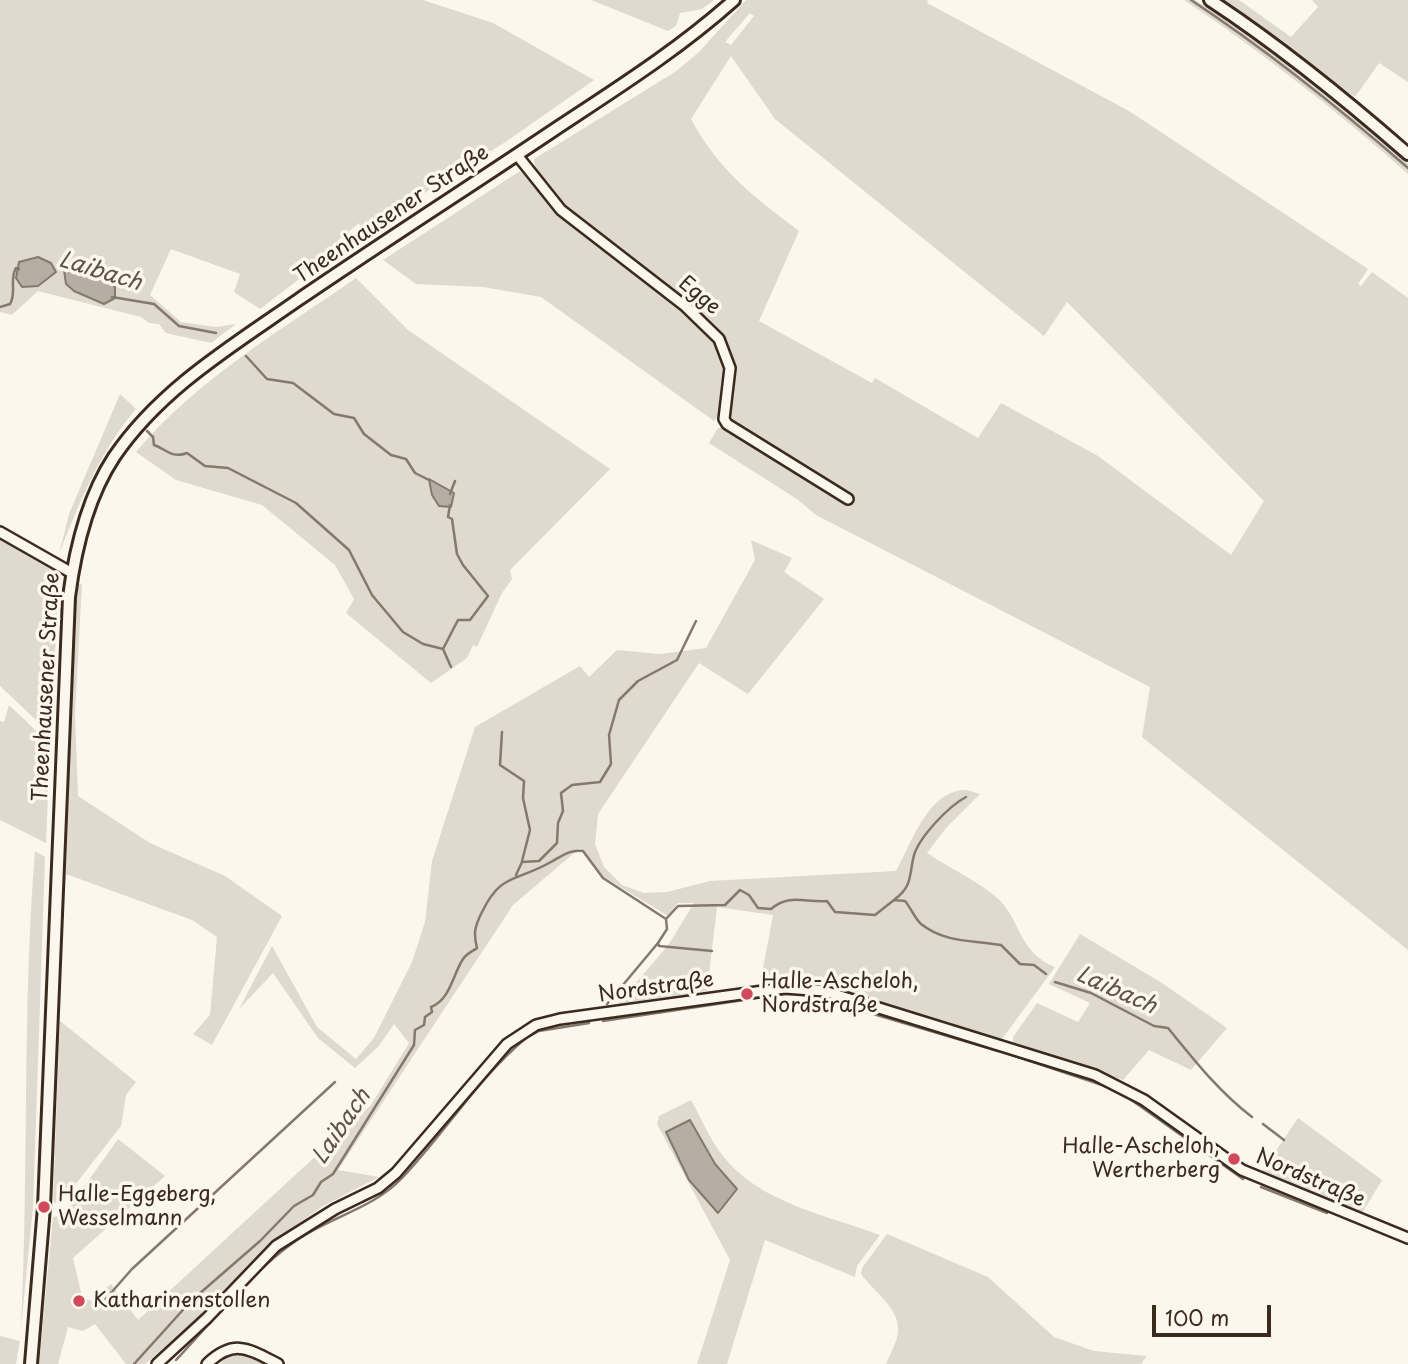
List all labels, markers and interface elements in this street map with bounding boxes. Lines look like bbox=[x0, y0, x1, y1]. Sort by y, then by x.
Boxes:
street label: Theenhausener Straße bbox=[290, 141, 494, 289]
water label: Laibach bbox=[55, 246, 145, 298]
street label: Egge bbox=[673, 271, 725, 321]
street label: Theenhausener Straße bbox=[28, 572, 66, 802]
water label: Laibach bbox=[1072, 961, 1160, 1021]
street label: Nordstraße bbox=[596, 967, 716, 1009]
place label: Halle-Ascheloh, Nordstraße bbox=[761, 969, 919, 1019]
marker: Halle-Ascheloh, Nordstraße bbox=[739, 986, 755, 1002]
water label: Laibach bbox=[307, 1084, 377, 1170]
place label: Halle-Ascheloh, Wertherberg bbox=[1062, 1134, 1220, 1184]
street label: Nordstraße bbox=[1251, 1145, 1369, 1213]
marker: Halle-Ascheloh, Wertherberg bbox=[1226, 1151, 1242, 1167]
place label: Halle-Eggeberg, Wesselmann bbox=[58, 1182, 216, 1232]
marker: Halle-Eggeberg, Wesselmann bbox=[36, 1199, 52, 1215]
place label: Katharinenstollen bbox=[93, 1288, 270, 1314]
scale bar bbox=[1156, 1290, 1275, 1334]
marker: Katharinenstollen bbox=[71, 1293, 87, 1309]
text: 100 m bbox=[1165, 1301, 1229, 1333]

